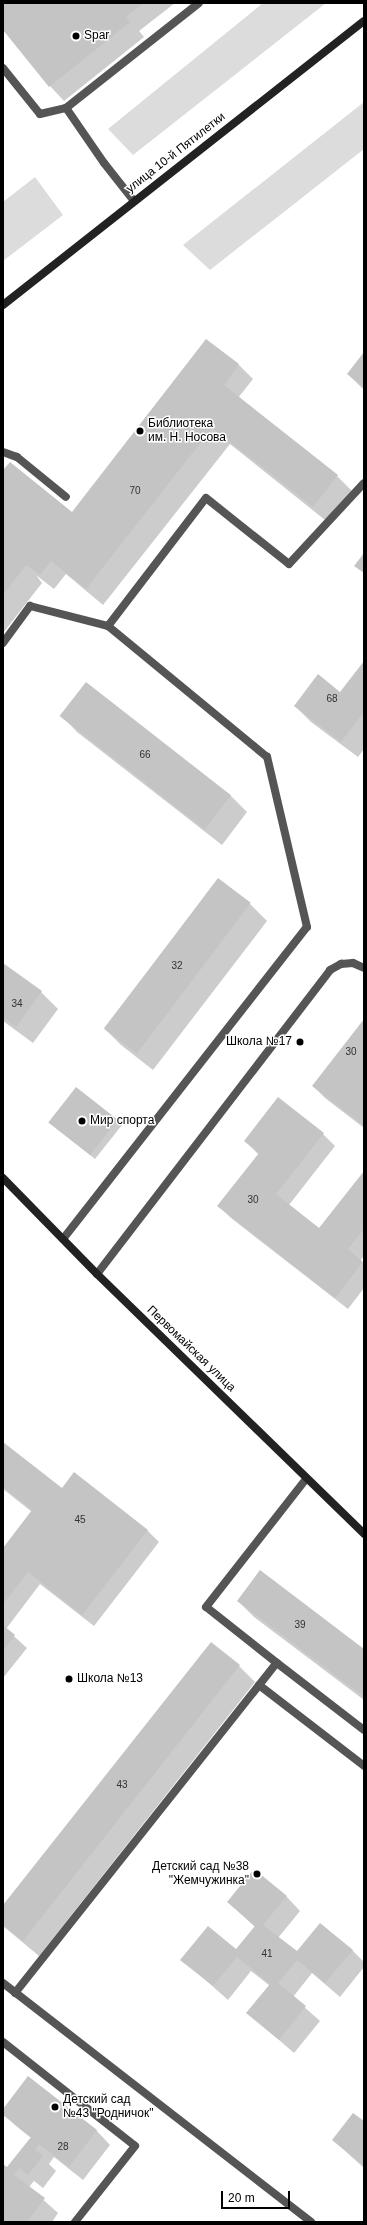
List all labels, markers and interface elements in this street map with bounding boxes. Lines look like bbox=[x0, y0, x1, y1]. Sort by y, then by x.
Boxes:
place label: Spar bbox=[84, 29, 109, 43]
marker: Spar bbox=[71, 31, 81, 41]
street label: улица 10-й Пятилетки bbox=[124, 110, 228, 196]
place label: Библиотека им. Н. Носова bbox=[148, 417, 226, 445]
marker: Библиотека им. Н. Носова bbox=[135, 426, 145, 436]
house number: 70 bbox=[129, 485, 141, 497]
house number: 68 bbox=[326, 693, 338, 705]
house number: 66 bbox=[139, 749, 151, 761]
house number: 32 bbox=[171, 960, 183, 972]
house number: 34 bbox=[11, 998, 23, 1010]
place label: Школа №17 bbox=[226, 1035, 292, 1049]
marker: Школа №17 bbox=[295, 1037, 305, 1047]
house number: 30 bbox=[345, 1046, 357, 1058]
place label: Мир спорта bbox=[90, 1114, 154, 1128]
marker: Мир спорта bbox=[77, 1116, 87, 1126]
house number: 30 bbox=[247, 1194, 259, 1206]
street label: Первомайская улица bbox=[144, 1303, 238, 1395]
house number: 45 bbox=[74, 1514, 86, 1526]
house number: 39 bbox=[294, 1619, 306, 1631]
place label: Школа №13 bbox=[77, 1672, 143, 1686]
marker: Школа №13 bbox=[64, 1674, 74, 1684]
house number: 43 bbox=[116, 1779, 128, 1791]
place label: Детский сад №38 "Жемчужинка" bbox=[152, 1860, 249, 1888]
marker: Детский сад №38 "Жемчужинка" bbox=[252, 1869, 262, 1879]
house number: 41 bbox=[261, 1948, 273, 1960]
place label: Детский сад №43 "Родничок" bbox=[63, 2093, 153, 2121]
marker: Детский сад №43 "Родничок" bbox=[50, 2102, 60, 2112]
house number: 28 bbox=[57, 2141, 69, 2153]
scale bar bbox=[223, 2183, 292, 2209]
text: 20 m bbox=[228, 2191, 255, 2205]

